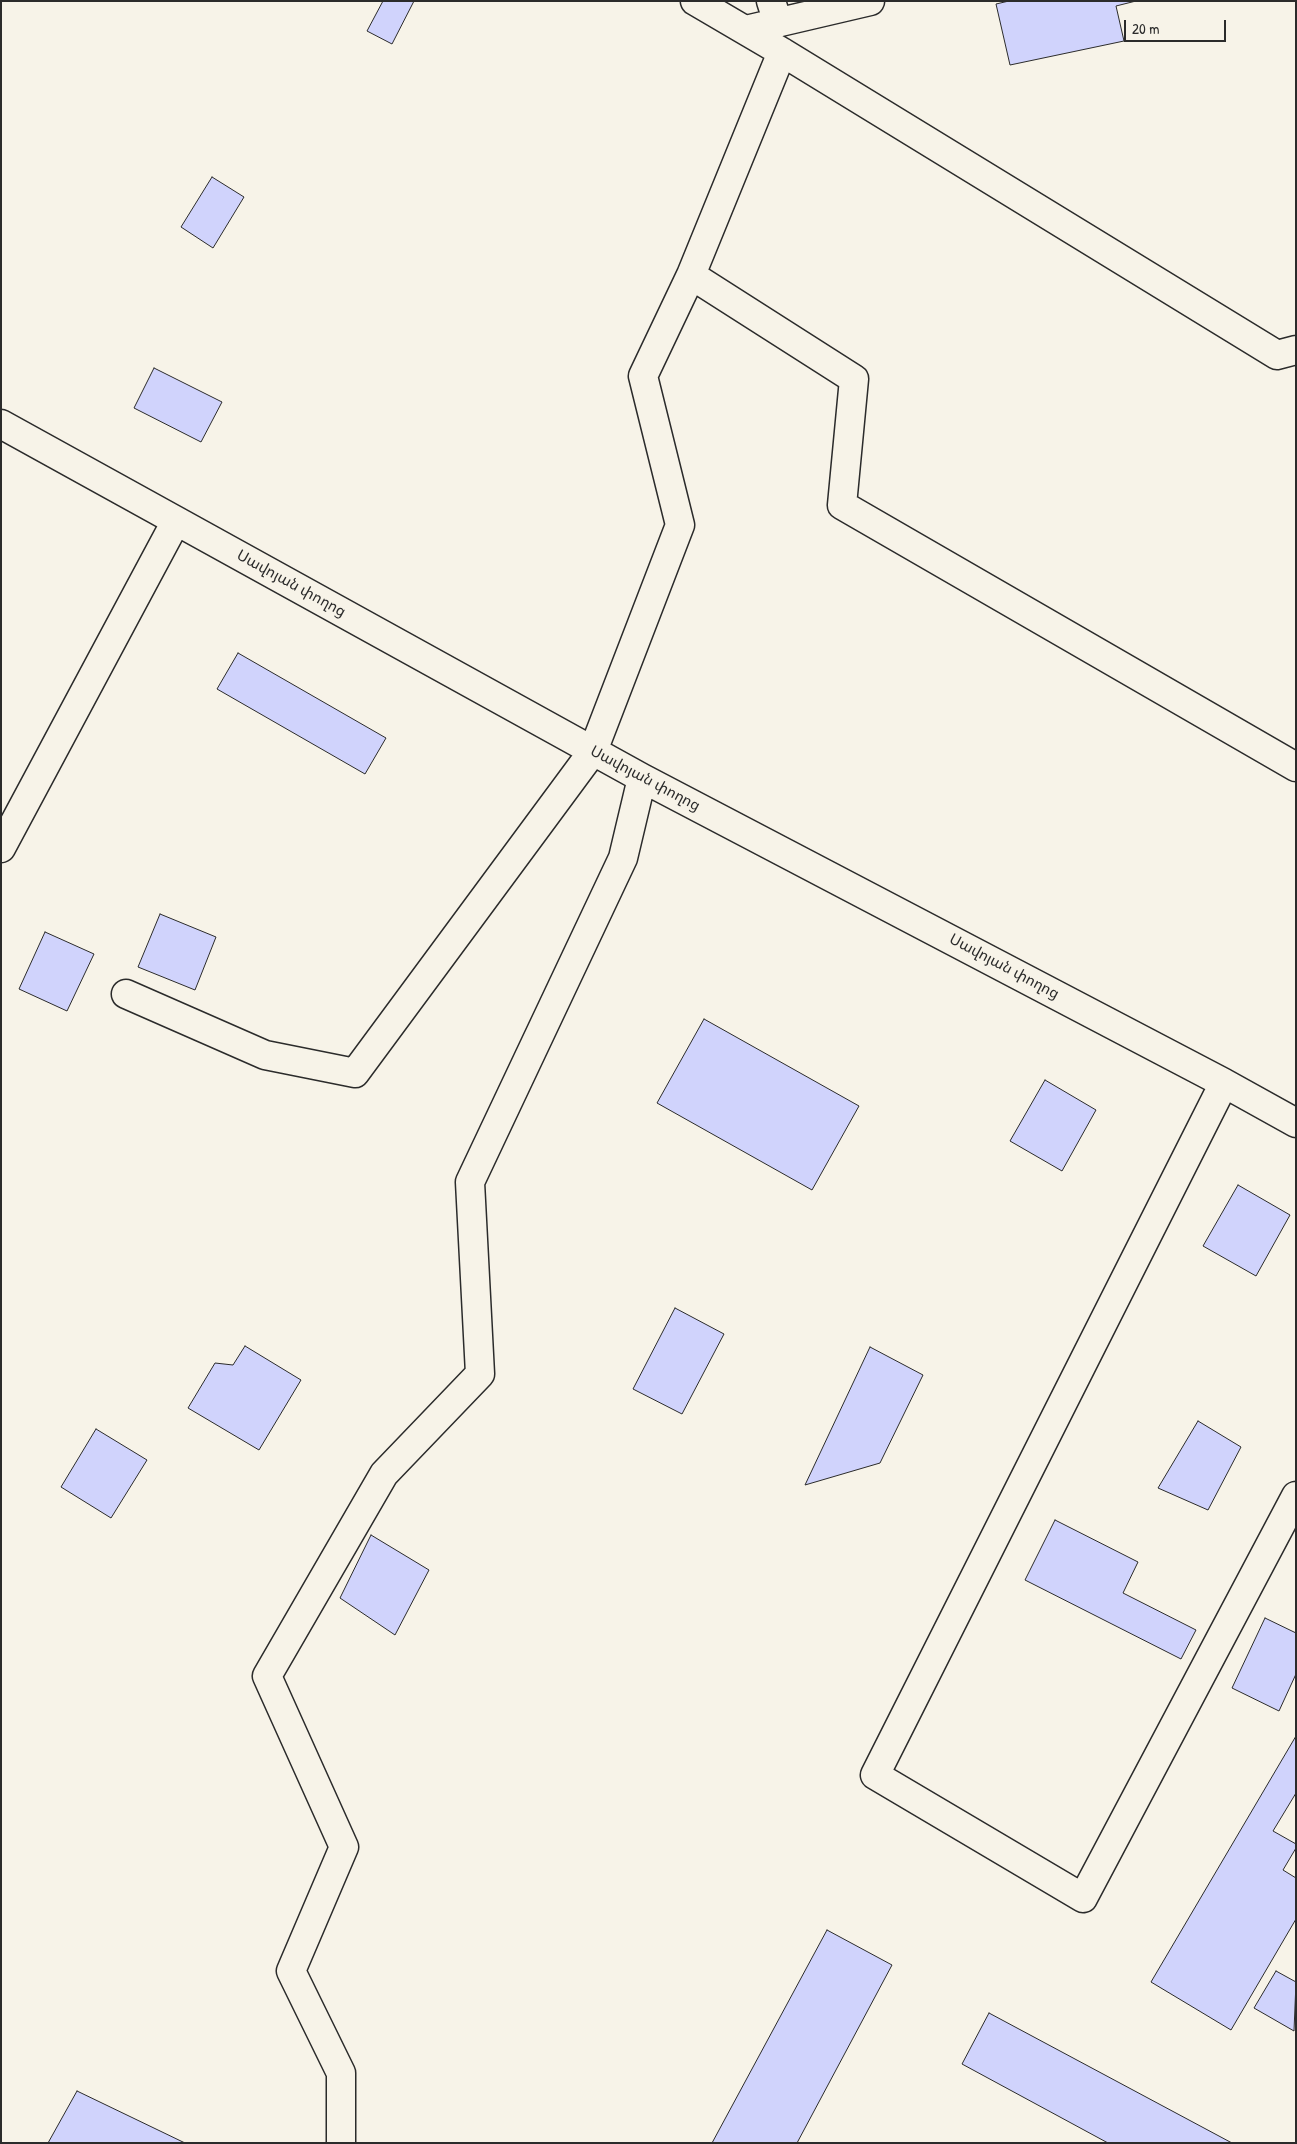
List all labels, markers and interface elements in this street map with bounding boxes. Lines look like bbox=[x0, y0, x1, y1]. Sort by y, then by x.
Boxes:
scale bar bbox=[1127, 10, 1230, 42]
text: 20 m bbox=[1132, 18, 1159, 39]
street label: Սավոյան փողոց bbox=[233, 547, 349, 621]
street label: Սավոյան փողոց bbox=[587, 742, 703, 816]
street label: Սավոյան փողոց bbox=[946, 930, 1062, 1004]

